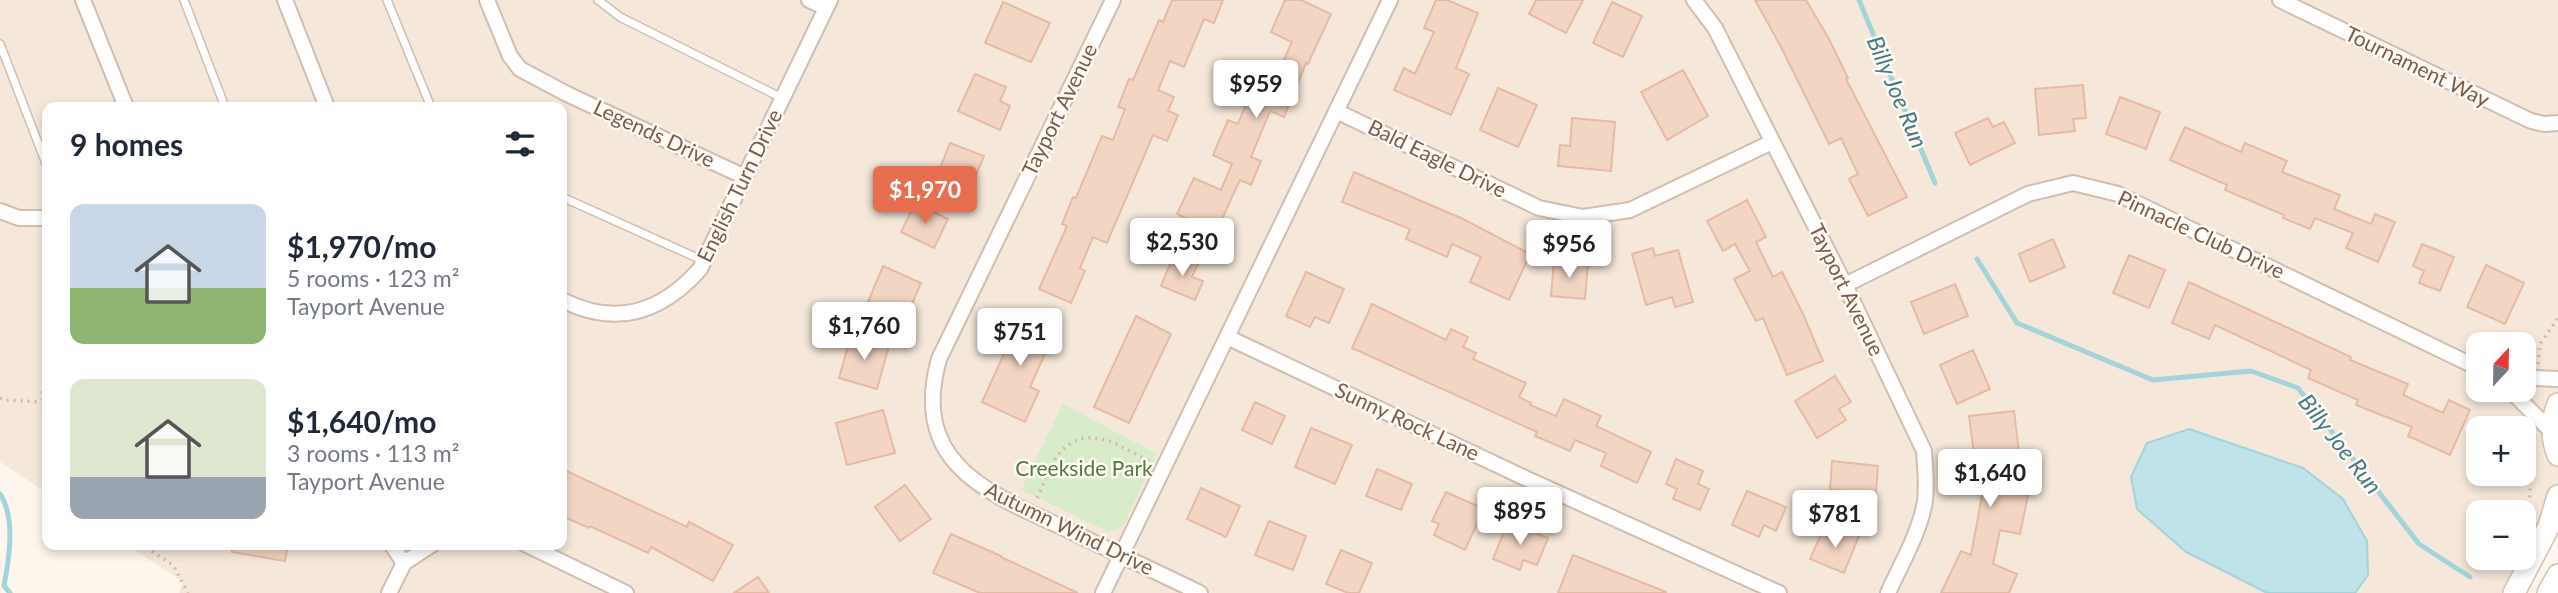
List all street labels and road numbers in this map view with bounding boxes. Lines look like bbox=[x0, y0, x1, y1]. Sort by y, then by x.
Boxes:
street label: Tournament Way bbox=[2341, 20, 2494, 111]
street label: Tayport Avenue bbox=[1016, 39, 1101, 180]
street label: Legends Drive bbox=[590, 94, 719, 172]
street label: English Turn Drive bbox=[691, 105, 786, 266]
street label: Bald Eagle Drive bbox=[1364, 113, 1511, 202]
street label: Pinnacle Club Drive bbox=[2114, 184, 2289, 283]
street label: Tayport Avenue bbox=[1805, 219, 1890, 360]
street label: Sunny Rock Lane bbox=[1332, 376, 1484, 465]
street label: Autumn Wind Drive bbox=[981, 476, 1158, 579]

